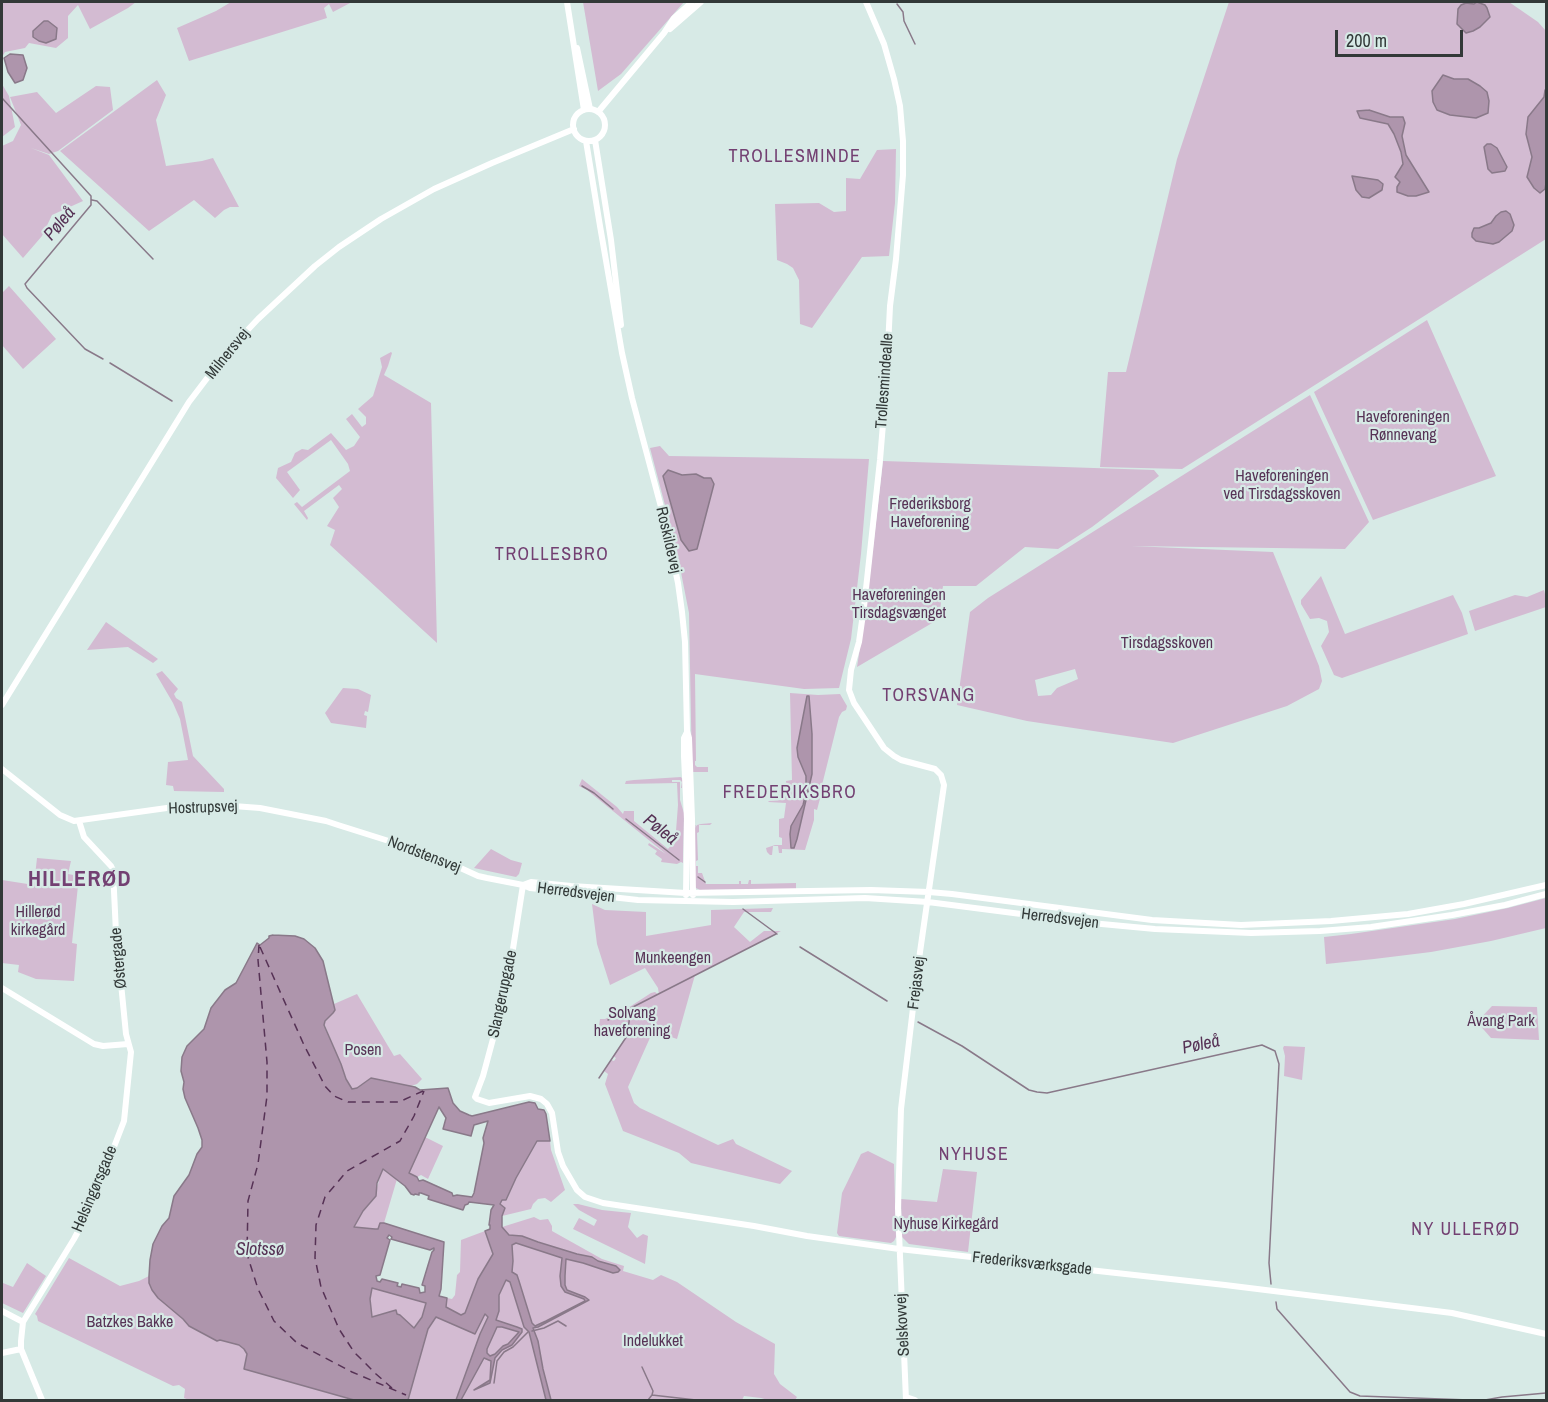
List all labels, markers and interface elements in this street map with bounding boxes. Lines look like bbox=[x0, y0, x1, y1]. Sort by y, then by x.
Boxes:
scale bar bbox=[1338, 18, 1466, 56]
text: 200 m bbox=[1346, 28, 1387, 53]
district label: TROLLESMINDE bbox=[729, 146, 861, 168]
water label: Pøleå bbox=[40, 203, 80, 245]
street label: Milnersvej bbox=[202, 325, 254, 383]
street label: Trollesmindealle bbox=[872, 333, 898, 429]
park label: Haveforeningen Rønnevang bbox=[1356, 408, 1450, 446]
park label: Haveforeningen ved Tirsdagsskoven bbox=[1223, 467, 1341, 505]
park label: Frederiksborg Haveforening bbox=[889, 495, 971, 533]
street label: Roskildevej bbox=[651, 505, 685, 575]
district label: TROLLESBRO bbox=[495, 544, 609, 566]
park label: Haveforeningen Tirsdagsvænget bbox=[852, 586, 946, 624]
park label: Tirsdagsskoven bbox=[1121, 634, 1213, 654]
district label: TORSVANG bbox=[882, 685, 976, 707]
district label: FREDERIKSBRO bbox=[723, 782, 857, 804]
street label: Hostrupsvej bbox=[168, 797, 238, 819]
water label: Pøleå bbox=[638, 810, 682, 850]
street label: Nordstensvej bbox=[385, 832, 463, 878]
district label: HILLERØD bbox=[28, 867, 132, 893]
street label: Herredsvejen bbox=[536, 879, 616, 907]
park label: Hillerød kirkegård bbox=[11, 903, 65, 941]
street label: Herredsvejen bbox=[1020, 905, 1100, 933]
street label: Østergade bbox=[107, 927, 131, 989]
street label: Slangerupgade bbox=[484, 948, 522, 1040]
park label: Munkeengen bbox=[635, 949, 711, 969]
street label: Frejasvej bbox=[904, 955, 930, 1011]
park label: Solvang haveforening bbox=[594, 1004, 670, 1042]
park label: Åvang Park bbox=[1467, 1012, 1535, 1032]
water label: Pøleå bbox=[1180, 1031, 1222, 1059]
park label: Posen bbox=[344, 1041, 382, 1061]
street label: Helsingørsgade bbox=[68, 1143, 122, 1235]
district label: NYHUSE bbox=[939, 1144, 1009, 1166]
park label: Nyhuse Kirkegård bbox=[893, 1215, 999, 1235]
district label: NY ULLERØD bbox=[1411, 1219, 1521, 1241]
water label: Slotssø bbox=[236, 1239, 284, 1261]
street label: Frederiksværksgade bbox=[971, 1248, 1093, 1280]
street label: Selskovvej bbox=[892, 1293, 914, 1357]
park label: Batzkes Bakke bbox=[87, 1313, 173, 1333]
park label: Indelukket bbox=[623, 1332, 683, 1352]

